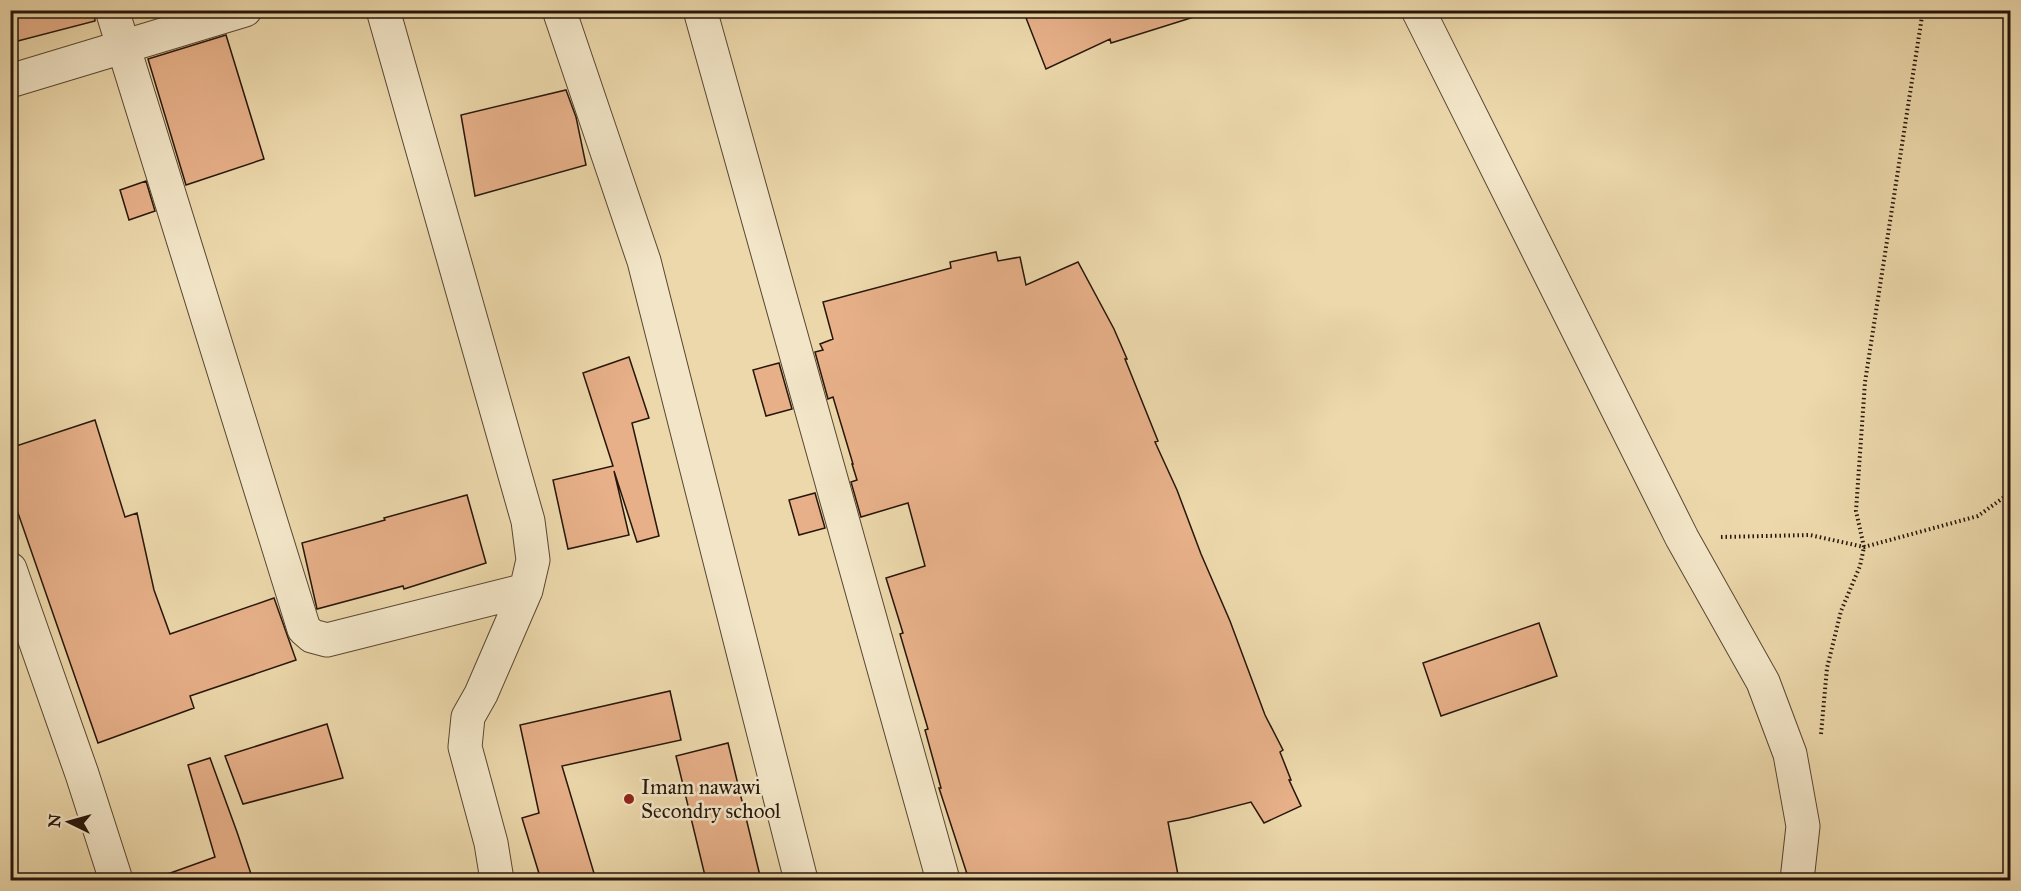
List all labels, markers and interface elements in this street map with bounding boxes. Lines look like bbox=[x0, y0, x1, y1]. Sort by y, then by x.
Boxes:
place label: Imam nawawi Secondry school bbox=[641, 774, 781, 824]
north arrow bbox=[39, 792, 99, 852]
marker: Imam nawawi Secondry school bbox=[622, 792, 636, 806]
text: N bbox=[44, 813, 65, 828]

